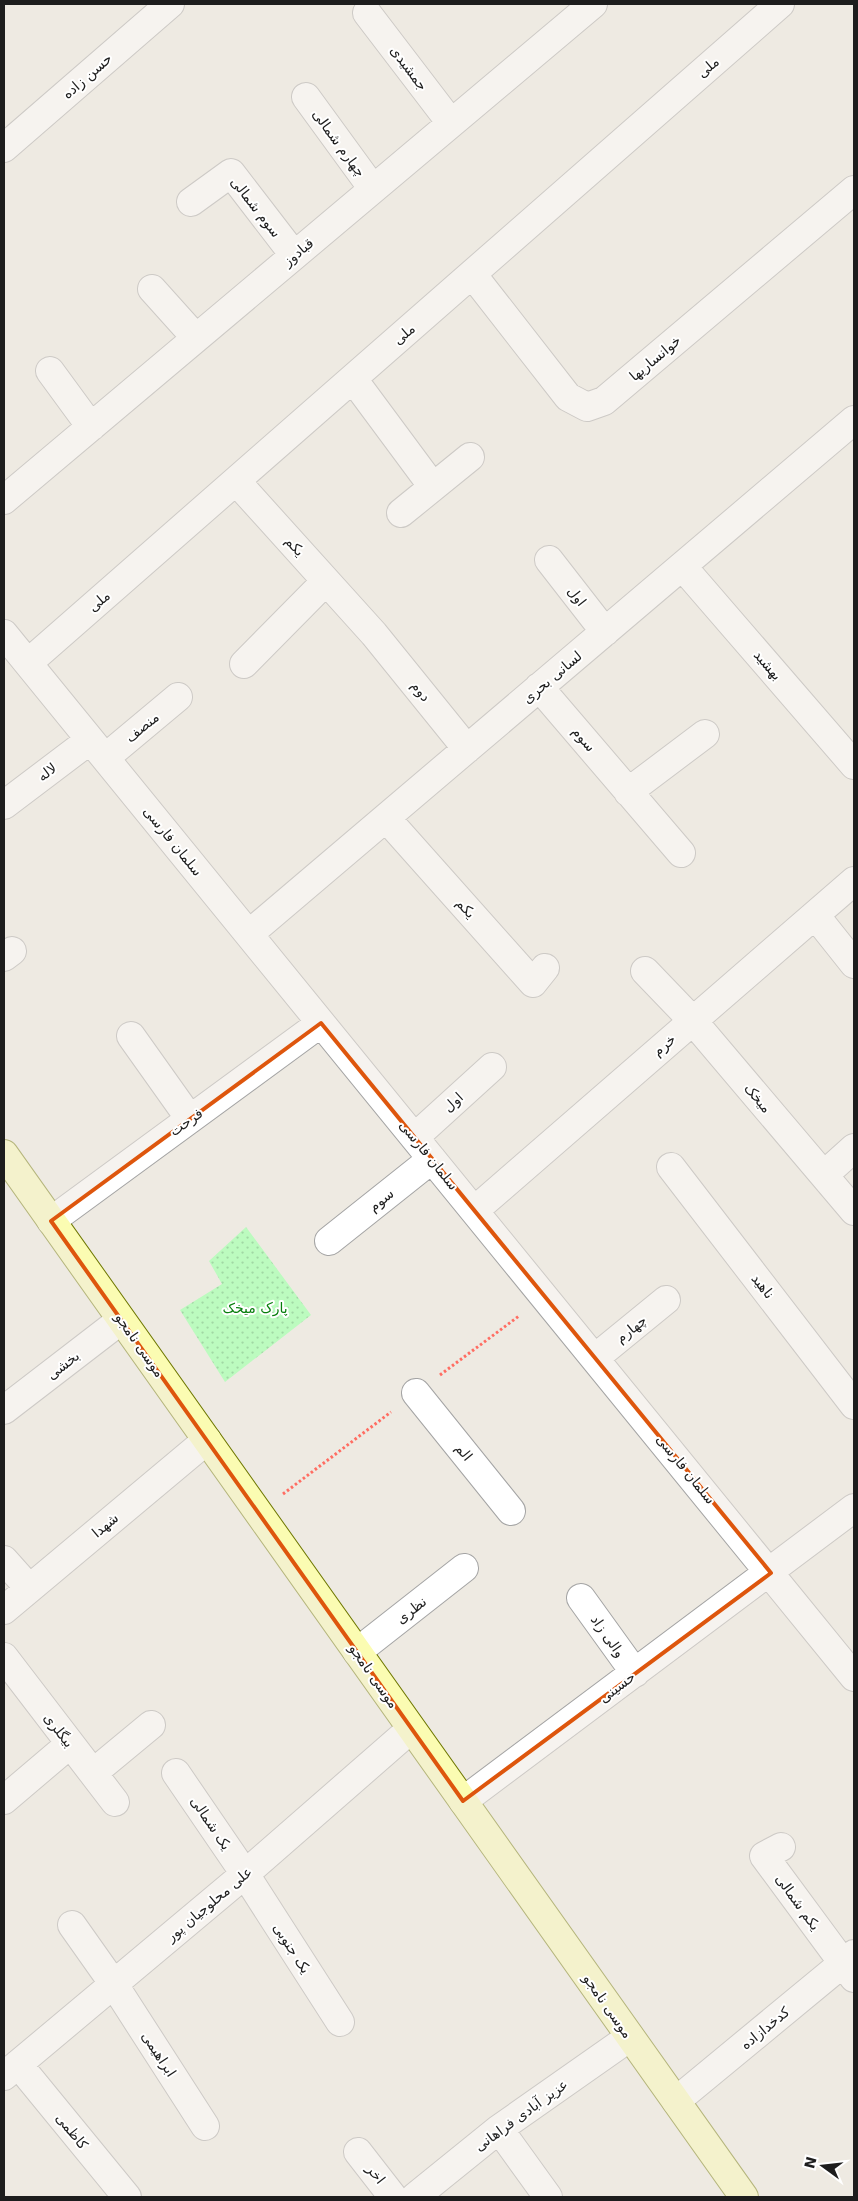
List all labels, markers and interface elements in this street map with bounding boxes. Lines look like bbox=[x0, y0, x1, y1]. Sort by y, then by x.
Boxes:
street label: جمشیدی bbox=[387, 43, 431, 93]
street label: حسن زاده bbox=[59, 50, 116, 103]
street label: ملی bbox=[694, 53, 722, 81]
street label: چهارم شمالی bbox=[308, 106, 369, 180]
street label: سوم شمالی bbox=[227, 174, 285, 241]
street label: قبادوز bbox=[279, 235, 317, 271]
street label: ملی bbox=[390, 320, 418, 348]
street label: خوانساریها bbox=[626, 332, 684, 385]
street label: یکم bbox=[281, 533, 308, 560]
street label: اول bbox=[563, 583, 590, 610]
street label: ملی bbox=[85, 587, 113, 615]
street label: بهشید bbox=[750, 647, 785, 684]
street label: لسانی بحری bbox=[519, 648, 586, 707]
street label: دوم bbox=[407, 678, 434, 705]
street label: منصف bbox=[122, 709, 162, 745]
street label: سوم bbox=[568, 723, 599, 755]
street label: لاله bbox=[34, 760, 60, 784]
street label: سلمان فارسی bbox=[139, 803, 206, 880]
street label: یکم bbox=[452, 895, 479, 922]
street label: خرم bbox=[649, 1031, 679, 1060]
street label: میخک bbox=[741, 1080, 775, 1116]
street label: اول bbox=[440, 1089, 467, 1116]
street label: فرحت bbox=[166, 1105, 206, 1140]
street label: سلمان فارسی bbox=[395, 1117, 462, 1194]
street label: سوم bbox=[365, 1185, 397, 1216]
street label: ناهید bbox=[748, 1270, 778, 1302]
park label: پارک میخک bbox=[222, 1300, 288, 1317]
street label: موسی نامجو bbox=[111, 1309, 168, 1381]
street label: چهارم bbox=[612, 1312, 650, 1347]
street label: بخشی bbox=[43, 1347, 83, 1383]
street label: سلمان فارسی bbox=[652, 1431, 719, 1508]
street label: الم bbox=[452, 1440, 476, 1464]
street label: شهدا bbox=[89, 1509, 122, 1541]
street label: نظری bbox=[393, 1593, 430, 1628]
street label: والی زاد bbox=[587, 1612, 628, 1661]
street label: موسی نامجو bbox=[345, 1640, 402, 1712]
street label: حسینی bbox=[596, 1668, 638, 1706]
street label: بیگلری bbox=[40, 1710, 77, 1751]
street label: یک شمالی bbox=[187, 1793, 235, 1853]
street label: علی محلوجیان پور bbox=[162, 1863, 256, 1946]
street label: یکم شمالی bbox=[771, 1871, 824, 1934]
street label: یک جنوبی bbox=[269, 1920, 314, 1977]
street label: موسی نامجو bbox=[579, 1970, 636, 2042]
street label: کدخدازاده bbox=[737, 2003, 794, 2053]
street label: ابراهیمی bbox=[138, 2028, 180, 2080]
street label: عزیز آبادی فراهانی bbox=[471, 2076, 571, 2155]
street label: کاظمی bbox=[53, 2110, 92, 2153]
north arrow bbox=[798, 2141, 848, 2191]
text: N bbox=[801, 2155, 820, 2170]
street label: اخر bbox=[362, 2160, 389, 2188]

